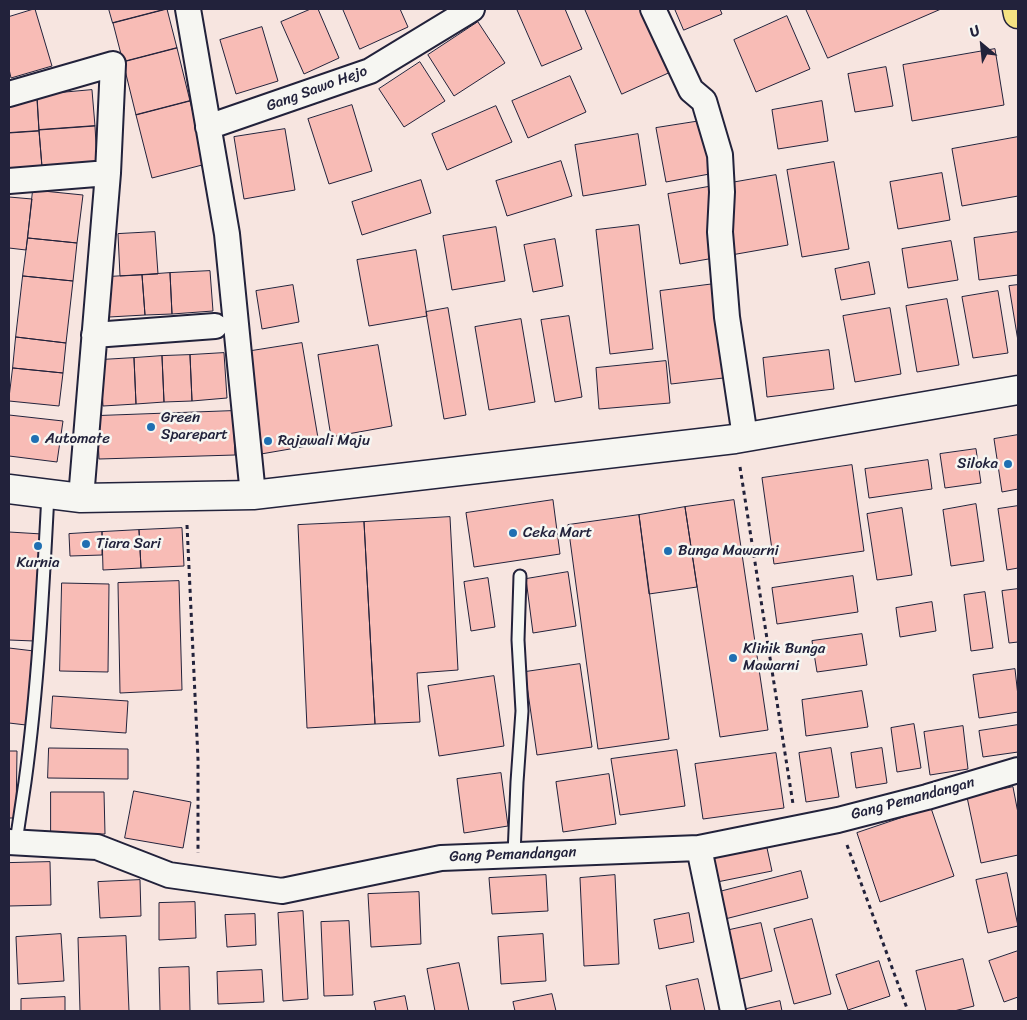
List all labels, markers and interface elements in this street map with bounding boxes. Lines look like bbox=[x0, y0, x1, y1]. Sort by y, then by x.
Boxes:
text: U bbox=[965, 18, 985, 45]
north arrow bbox=[957, 20, 1007, 70]
street label: Gang Sawo Hejo bbox=[264, 62, 370, 116]
place label: Green Sparepart bbox=[161, 409, 228, 444]
marker: Green Sparepart bbox=[145, 421, 157, 433]
place label: Automate bbox=[45, 430, 110, 448]
place label: Rajawali Maju bbox=[278, 432, 370, 450]
marker: Automate bbox=[29, 433, 41, 445]
marker: Rajawali Maju bbox=[262, 435, 274, 447]
place label: Siloka bbox=[957, 455, 998, 473]
marker: Siloka bbox=[1002, 458, 1014, 470]
place label: Ceka Mart bbox=[523, 524, 592, 542]
marker: Ceka Mart bbox=[507, 527, 519, 539]
place label: Tiara Sari bbox=[96, 535, 161, 553]
marker: Tiara Sari bbox=[80, 538, 92, 550]
marker: Kurnia bbox=[32, 540, 44, 552]
place label: Bunga Mawarni bbox=[678, 542, 779, 560]
marker: Bunga Mawarni bbox=[662, 545, 674, 557]
place label: Kurnia bbox=[16, 554, 60, 572]
place label: Klinik Bunga Mawarni bbox=[743, 640, 825, 675]
marker: Klinik Bunga Mawarni bbox=[727, 652, 739, 664]
street label: Gang Pemandangan bbox=[849, 774, 977, 824]
street label: Gang Pemandangan bbox=[449, 844, 577, 866]

